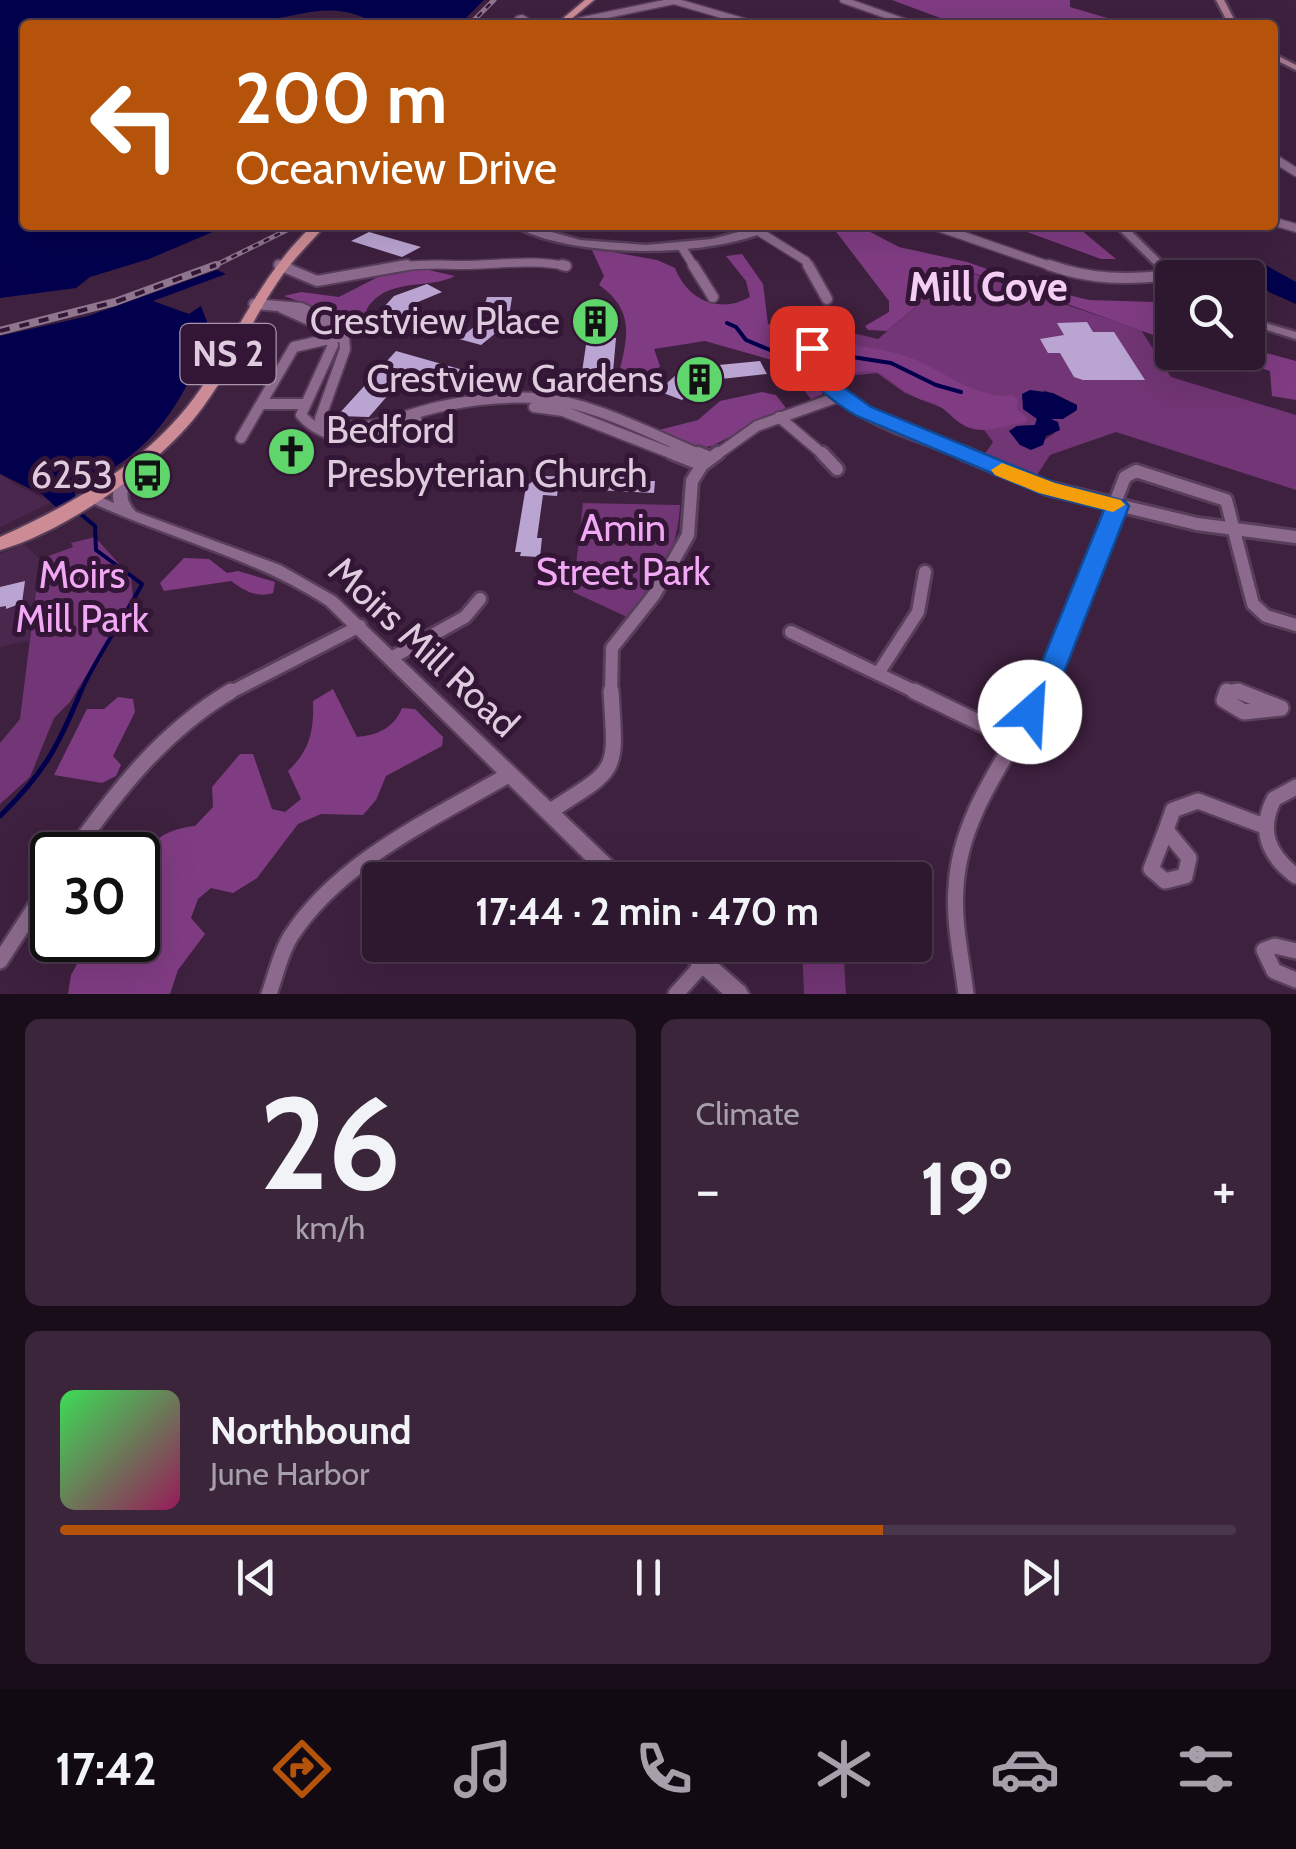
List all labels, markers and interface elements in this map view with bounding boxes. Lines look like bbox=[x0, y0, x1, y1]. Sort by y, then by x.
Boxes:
text: 200 m bbox=[235, 55, 447, 141]
icon: left bbox=[70, 60, 200, 190]
text: Oceanview Drive bbox=[235, 141, 557, 195]
map controls bbox=[1155, 260, 1265, 370]
button: search bbox=[1155, 260, 1265, 370]
district label: Mill Cove bbox=[908, 262, 1068, 311]
building icon: Crestview Place bbox=[569, 295, 621, 347]
place label: Crestview Place bbox=[310, 297, 560, 344]
pin bbox=[770, 306, 855, 391]
icon: arrive bbox=[785, 321, 840, 376]
road number: NS 2 bbox=[180, 324, 276, 384]
building icon: Crestview Gardens bbox=[673, 353, 725, 405]
place label: Crestview Gardens bbox=[366, 355, 664, 402]
place label: Bedford Presbyterian Church bbox=[326, 406, 647, 497]
church icon: Bedford Presbyterian Church bbox=[265, 426, 317, 478]
bus stop icon: 6253 bbox=[122, 449, 174, 501]
place label: 6253 bbox=[30, 451, 113, 498]
park label: Amin Street Park bbox=[536, 504, 710, 595]
street label: Moirs Mill Road bbox=[319, 547, 529, 747]
park label: Moirs Mill Park bbox=[15, 551, 149, 642]
position arrow bbox=[978, 660, 1082, 764]
speed limit sign: 30 bbox=[30, 832, 160, 962]
text: 17:44 · 2 min · 470 m bbox=[475, 888, 819, 935]
text: 26 bbox=[259, 1064, 401, 1222]
text: Climate bbox=[696, 1094, 800, 1133]
text: 19° bbox=[920, 1143, 1012, 1234]
text: − bbox=[696, 1156, 720, 1223]
text: + bbox=[1212, 1156, 1236, 1223]
text: km/h bbox=[295, 1208, 365, 1247]
text: Northbound bbox=[210, 1407, 412, 1454]
text: June Harbor bbox=[210, 1454, 369, 1493]
icon: previous bbox=[229, 1550, 284, 1605]
icon: pause bbox=[621, 1550, 676, 1605]
icon: next bbox=[1013, 1550, 1068, 1605]
icon: directions bbox=[267, 1734, 337, 1804]
icon: music bbox=[448, 1734, 518, 1804]
icon: phone bbox=[629, 1734, 699, 1804]
icon: climate bbox=[809, 1734, 879, 1804]
icon: car bbox=[990, 1734, 1060, 1804]
icon: filters bbox=[1171, 1734, 1241, 1804]
text: 17:42 bbox=[55, 1742, 157, 1796]

